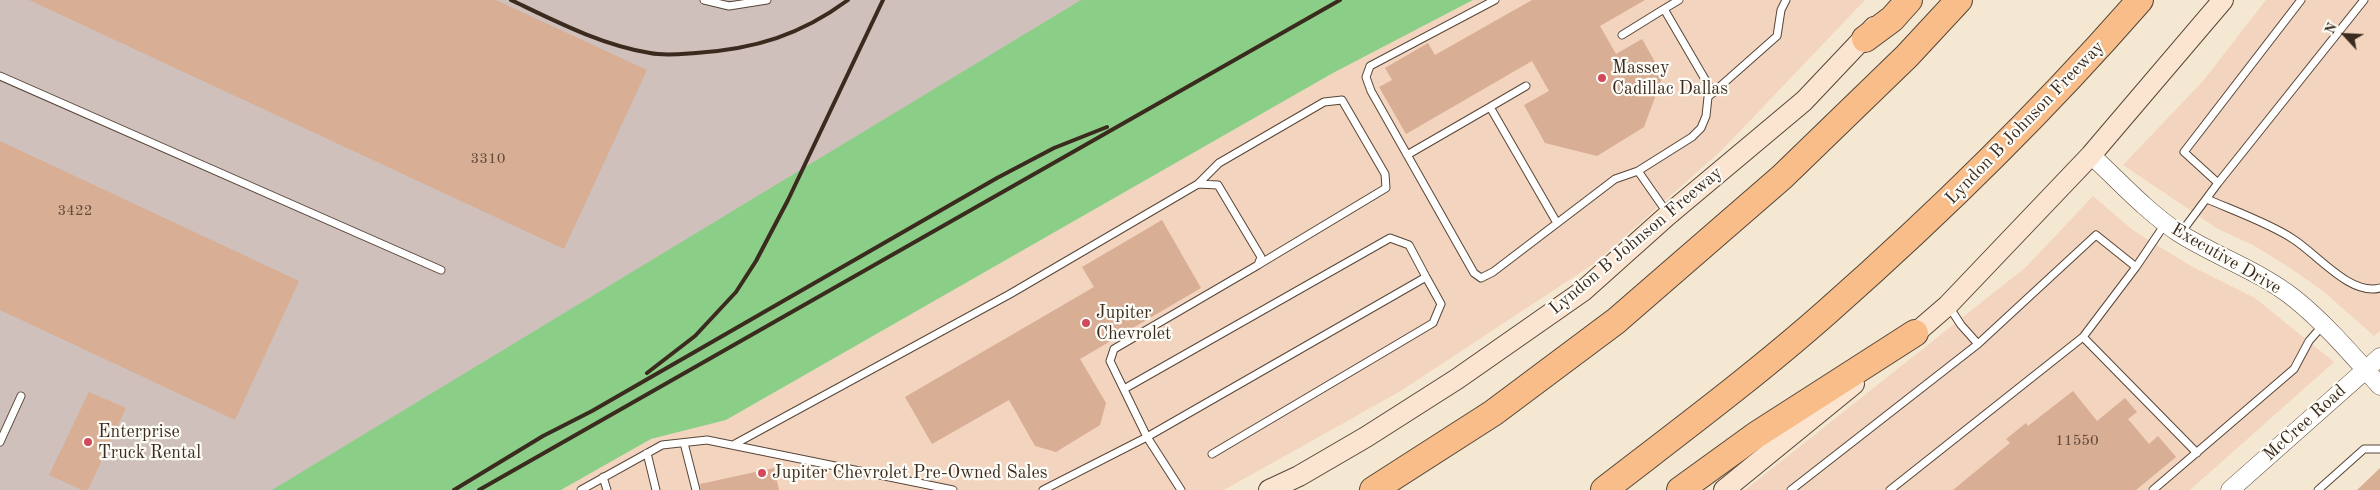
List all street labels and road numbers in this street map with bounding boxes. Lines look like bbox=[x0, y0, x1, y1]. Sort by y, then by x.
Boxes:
street label: Lyndon B Johnson Freeway bbox=[1941, 37, 2109, 209]
street label: Lyndon B Johnson Freeway bbox=[1545, 162, 1727, 320]
street label: Executive Drive bbox=[2167, 219, 2285, 299]
street label: McCree Road bbox=[2259, 380, 2351, 466]

